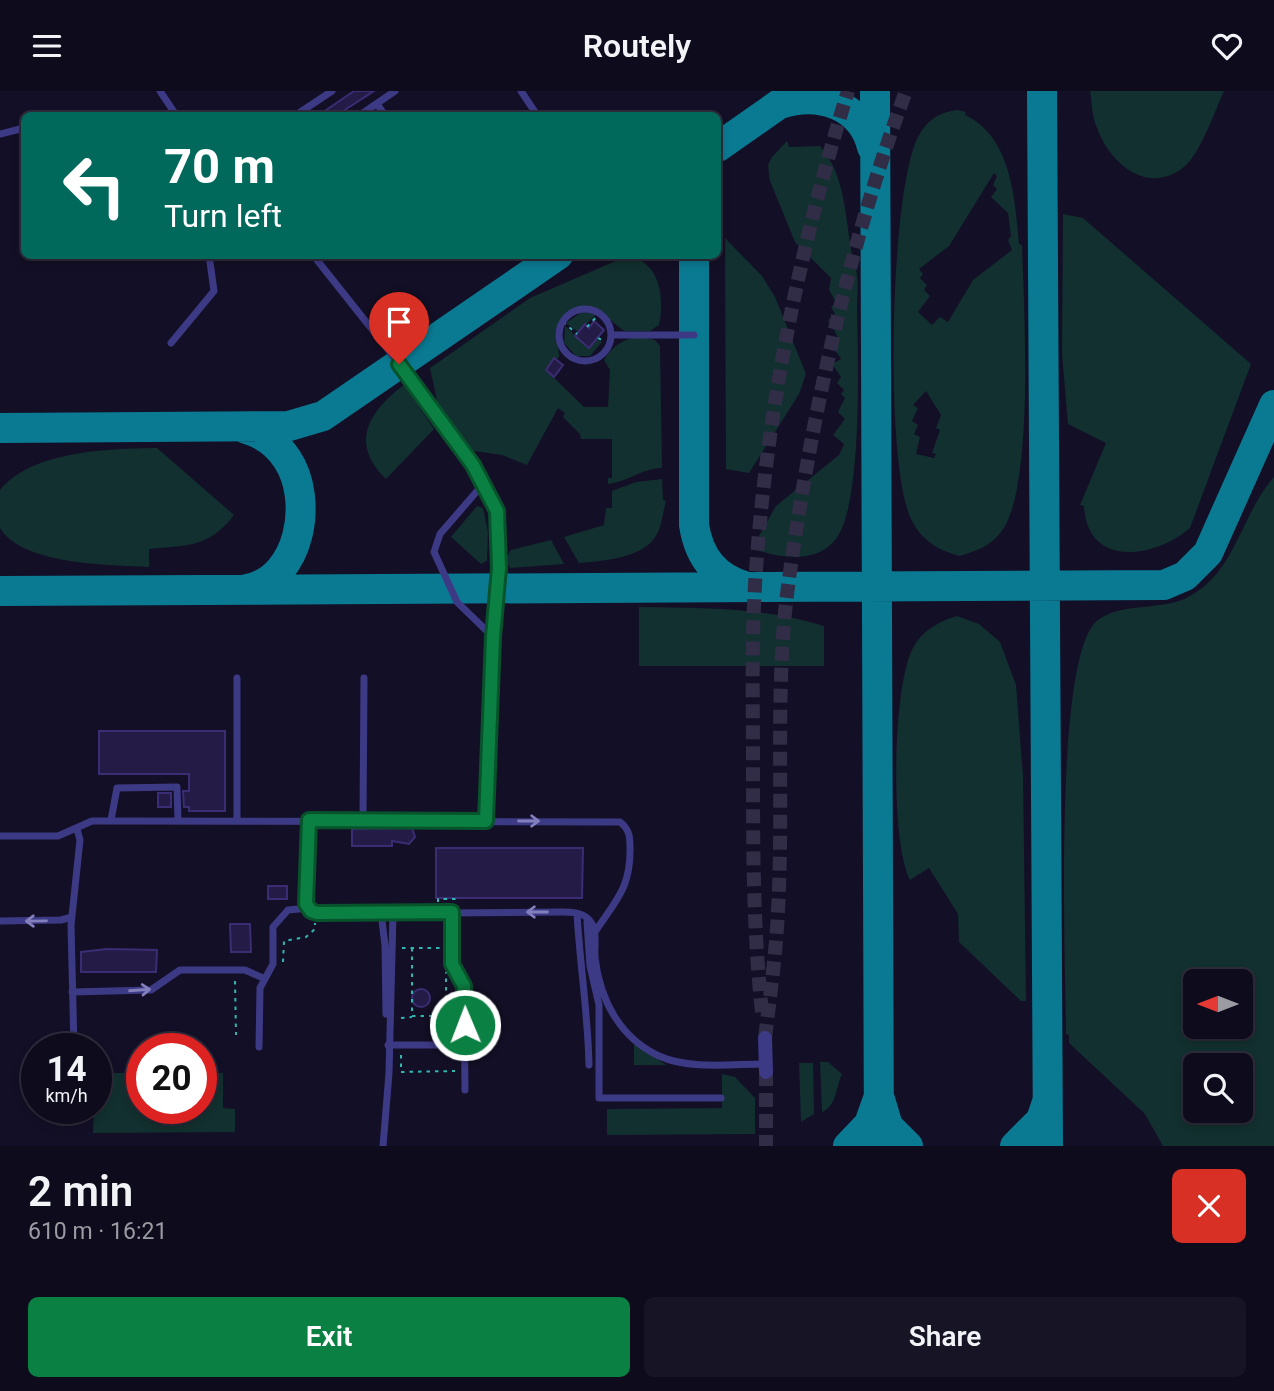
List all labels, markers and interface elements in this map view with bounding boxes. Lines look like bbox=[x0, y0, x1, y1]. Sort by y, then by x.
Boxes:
icon: menu bbox=[28, 27, 66, 65]
text: Routely bbox=[583, 27, 691, 65]
icon: heart bbox=[1208, 27, 1246, 65]
text: 70 m bbox=[164, 138, 275, 195]
icon: left bbox=[49, 140, 140, 231]
text: Turn left bbox=[164, 197, 282, 235]
pin bbox=[369, 292, 429, 364]
icon: arrive bbox=[380, 303, 418, 341]
one-way arrow bbox=[517, 814, 540, 828]
one-way arrow bbox=[525, 905, 548, 919]
one-way arrow bbox=[25, 914, 48, 927]
north arrow bbox=[1183, 969, 1253, 1039]
map controls bbox=[1183, 969, 1253, 1123]
one-way arrow bbox=[128, 983, 151, 996]
position arrow bbox=[428, 988, 502, 1062]
speed limit sign: 20 bbox=[126, 1033, 217, 1124]
text: 14 bbox=[46, 1049, 87, 1090]
button: search bbox=[1183, 1053, 1253, 1123]
text: km/h bbox=[45, 1085, 88, 1106]
text: 2 min bbox=[28, 1167, 133, 1216]
button: close bbox=[1172, 1169, 1246, 1243]
text: 610 m · 16:21 bbox=[28, 1218, 167, 1245]
button: Exit bbox=[28, 1297, 630, 1377]
button: Share bbox=[644, 1297, 1246, 1377]

